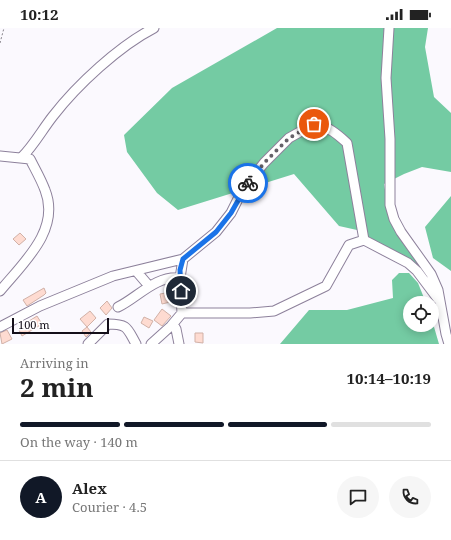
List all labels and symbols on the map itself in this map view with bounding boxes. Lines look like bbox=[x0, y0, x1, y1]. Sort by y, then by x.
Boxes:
pin bbox=[297, 107, 331, 141]
courier bbox=[228, 163, 268, 203]
pin bbox=[164, 274, 198, 308]
scale bar bbox=[12, 316, 109, 335]

